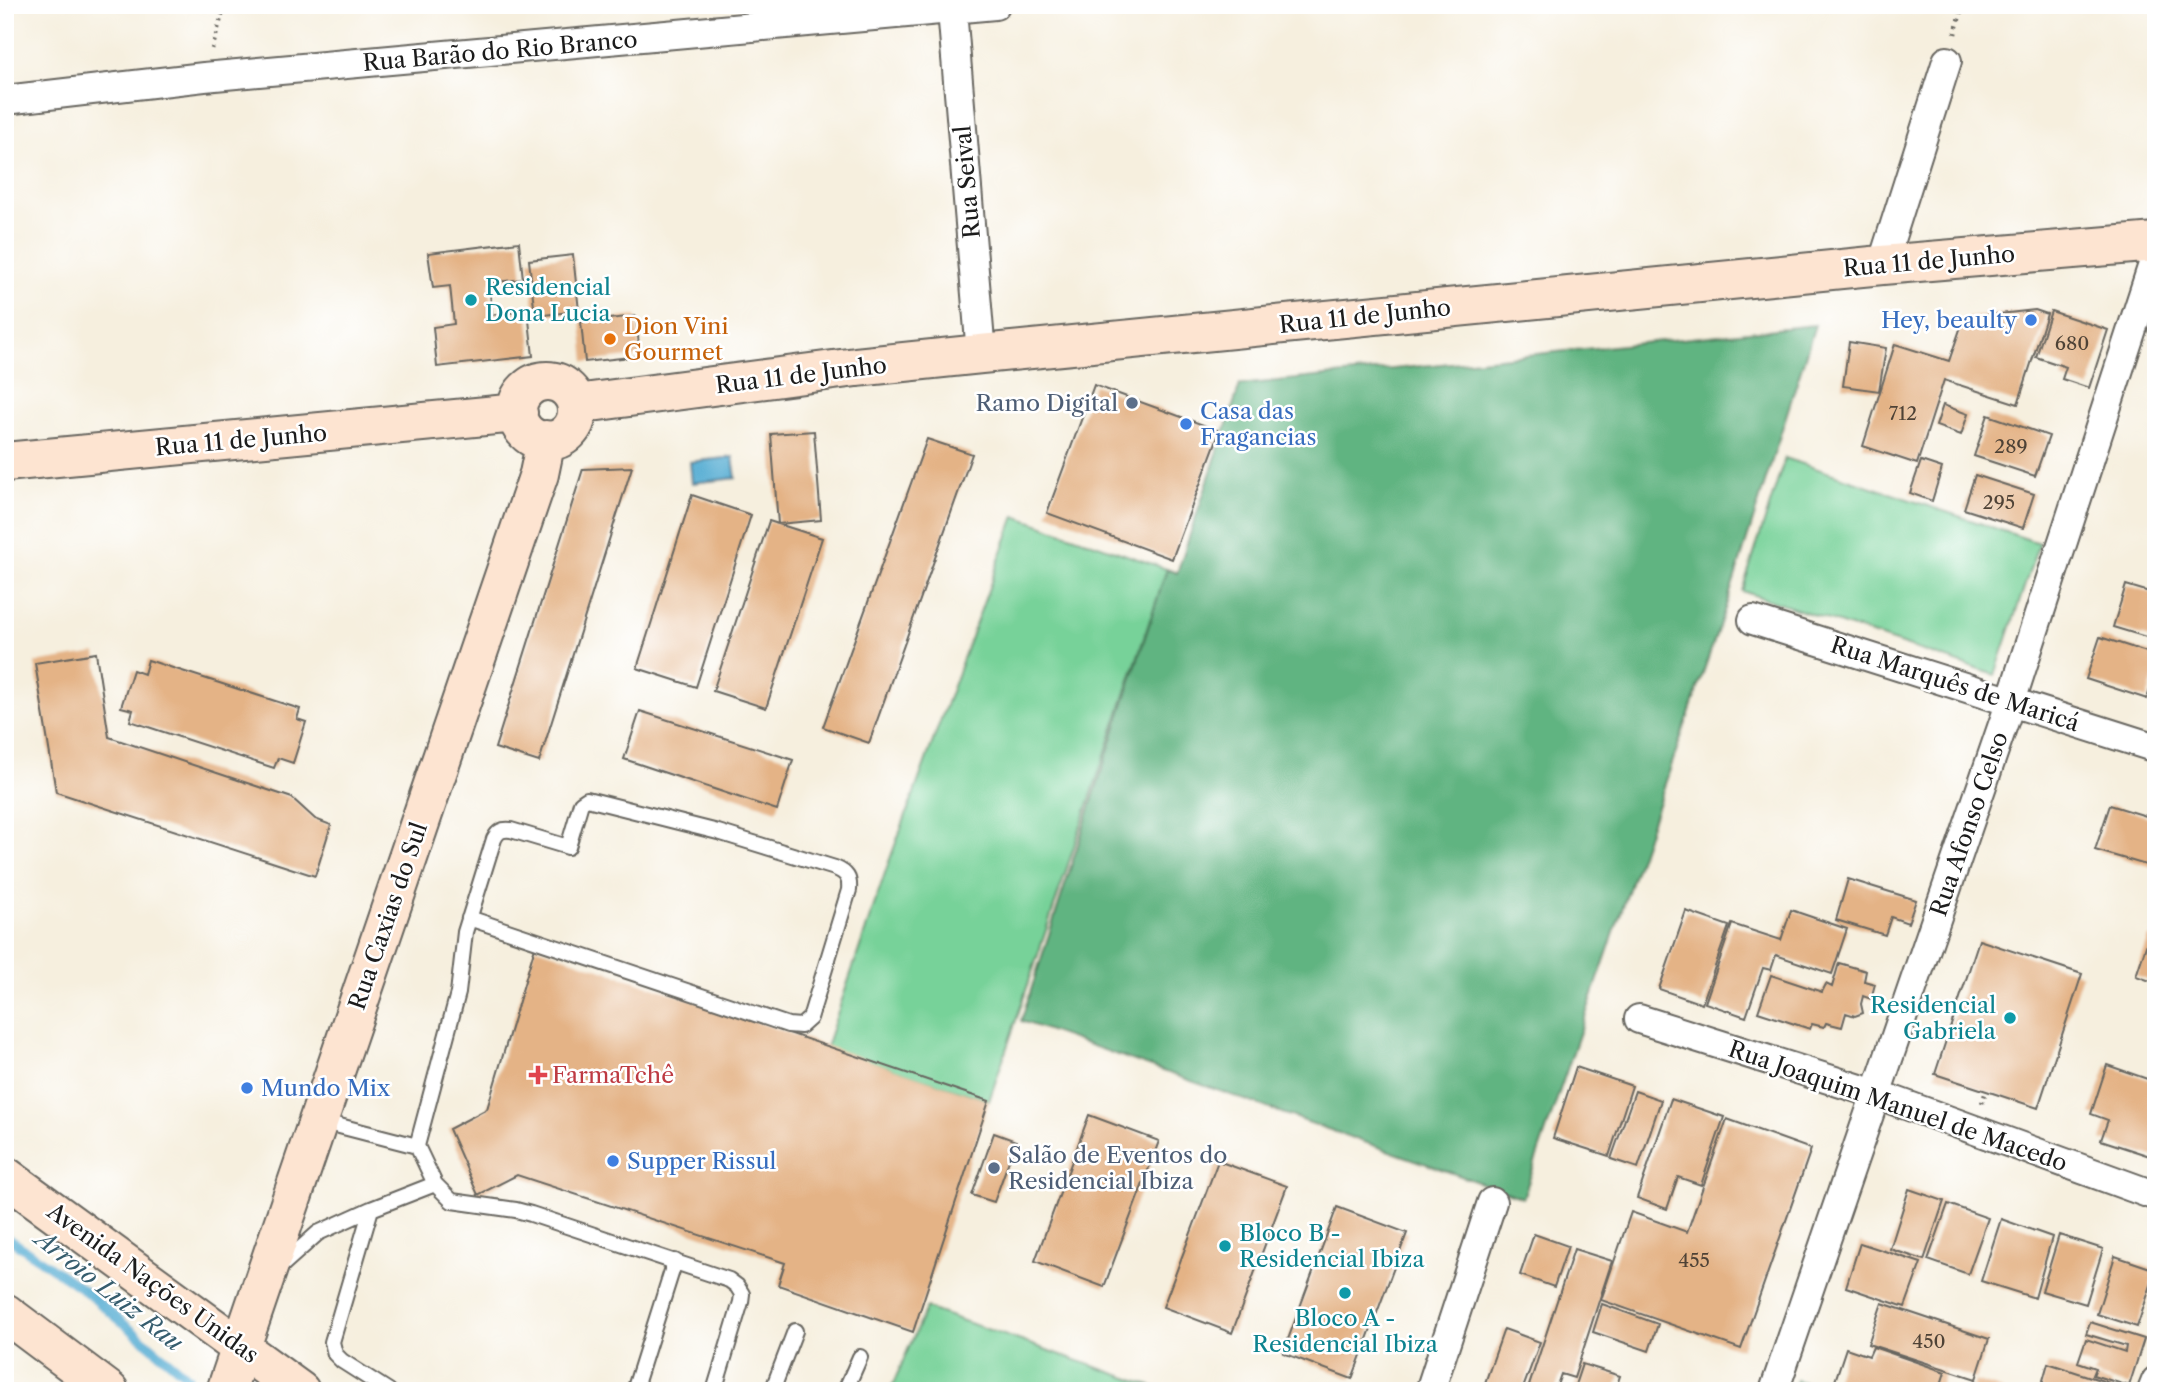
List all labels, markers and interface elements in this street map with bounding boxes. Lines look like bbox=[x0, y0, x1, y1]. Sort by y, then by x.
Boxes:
street label: Rua Barão do Rio Branco bbox=[361, 25, 639, 77]
street label: Rua Seival bbox=[948, 124, 986, 240]
street label: Rua 11 de Junho bbox=[1842, 240, 2016, 282]
place label: Residencial Dona Lucia bbox=[485, 273, 611, 327]
marker: Residencial Dona Lucia bbox=[463, 292, 479, 308]
street label: Rua 11 de Junho bbox=[1278, 293, 1452, 339]
place label: Hey, beaulty bbox=[1881, 306, 2017, 334]
place label: Dion Vini Gourmet bbox=[624, 312, 728, 366]
marker: Hey, beaulty bbox=[2023, 312, 2039, 328]
marker: Dion Vini Gourmet bbox=[602, 331, 618, 347]
house number: 680 bbox=[2055, 332, 2089, 355]
street label: Rua 11 de Junho bbox=[714, 351, 888, 399]
place label: Ramo Digital bbox=[976, 389, 1118, 417]
marker: Ramo Digital bbox=[1124, 395, 1140, 411]
place label: Casa das Fragancias bbox=[1200, 397, 1316, 451]
house number: 712 bbox=[1889, 402, 1917, 425]
marker: Casa das Fragancias bbox=[1178, 416, 1194, 432]
street label: Rua 11 de Junho bbox=[154, 419, 328, 461]
house number: 289 bbox=[1994, 435, 2028, 458]
house number: 295 bbox=[1983, 491, 2015, 514]
street label: Rua Marquês de Maricá bbox=[1827, 631, 2084, 738]
street label: Rua Afonso Celso bbox=[1924, 728, 2014, 920]
street label: Rua Caxias do Sul bbox=[343, 818, 433, 1013]
place label: Residencial Gabriela bbox=[1870, 991, 1997, 1045]
marker: Residencial Gabriela bbox=[2002, 1010, 2018, 1026]
street label: Rua Joaquim Manuel de Macedo bbox=[1725, 1035, 2071, 1177]
place label: FarmaTchê bbox=[552, 1061, 674, 1089]
marker: FarmaTchê bbox=[530, 1067, 546, 1083]
place label: Mundo Mix bbox=[261, 1074, 391, 1102]
marker: Mundo Mix bbox=[239, 1080, 255, 1096]
place label: Salão de Eventos do Residencial Ibiza bbox=[1008, 1141, 1227, 1195]
place label: Supper Rissul bbox=[627, 1147, 777, 1175]
marker: Supper Rissul bbox=[605, 1153, 621, 1169]
marker: Salão de Eventos do Residencial Ibiza bbox=[986, 1160, 1002, 1176]
street label: Avenida Nações Unidas bbox=[41, 1196, 264, 1369]
place label: Bloco B - Residencial Ibiza bbox=[1239, 1219, 1425, 1273]
water label: Arroio Luiz Rau bbox=[27, 1222, 189, 1358]
marker: Bloco B - Residencial Ibiza bbox=[1217, 1238, 1233, 1254]
house number: 455 bbox=[1678, 1249, 1710, 1272]
marker: Bloco A - Residencial Ibiza bbox=[1337, 1285, 1353, 1301]
place label: Bloco A - Residencial Ibiza bbox=[1252, 1304, 1439, 1358]
house number: 450 bbox=[1912, 1330, 1946, 1353]

